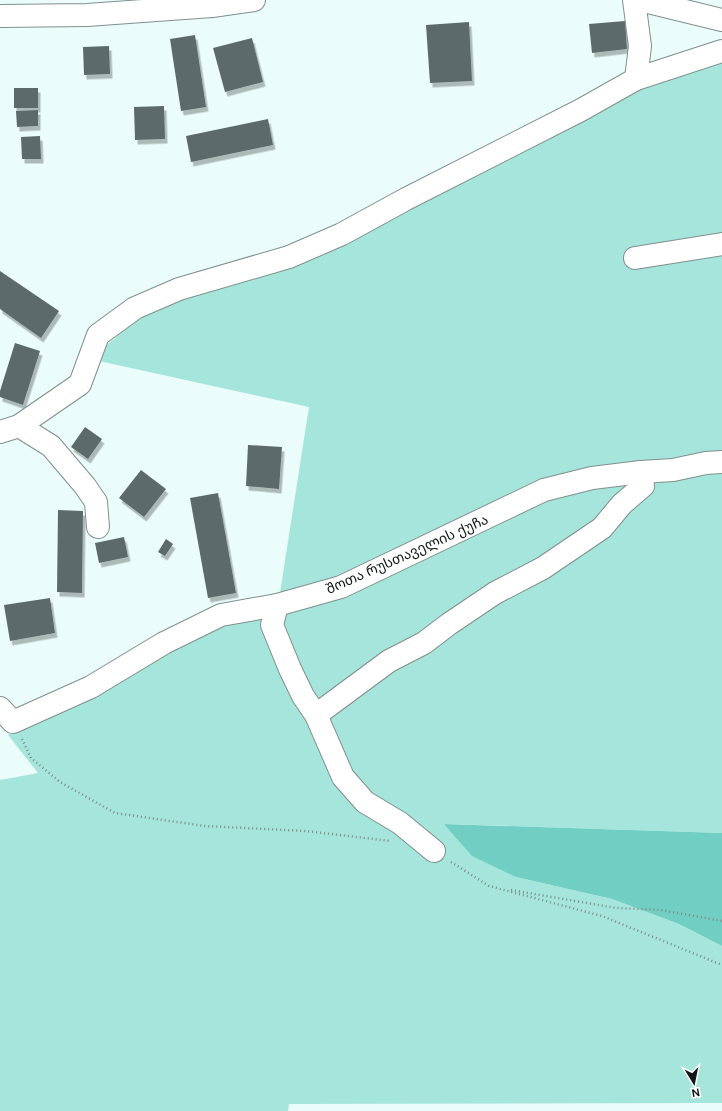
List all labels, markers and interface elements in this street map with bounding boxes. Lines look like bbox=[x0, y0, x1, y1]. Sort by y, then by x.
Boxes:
street label: შოთა რუსთაველის ქუჩა bbox=[323, 510, 491, 598]
north arrow bbox=[674, 1063, 714, 1103]
text: N bbox=[691, 1085, 701, 1100]

